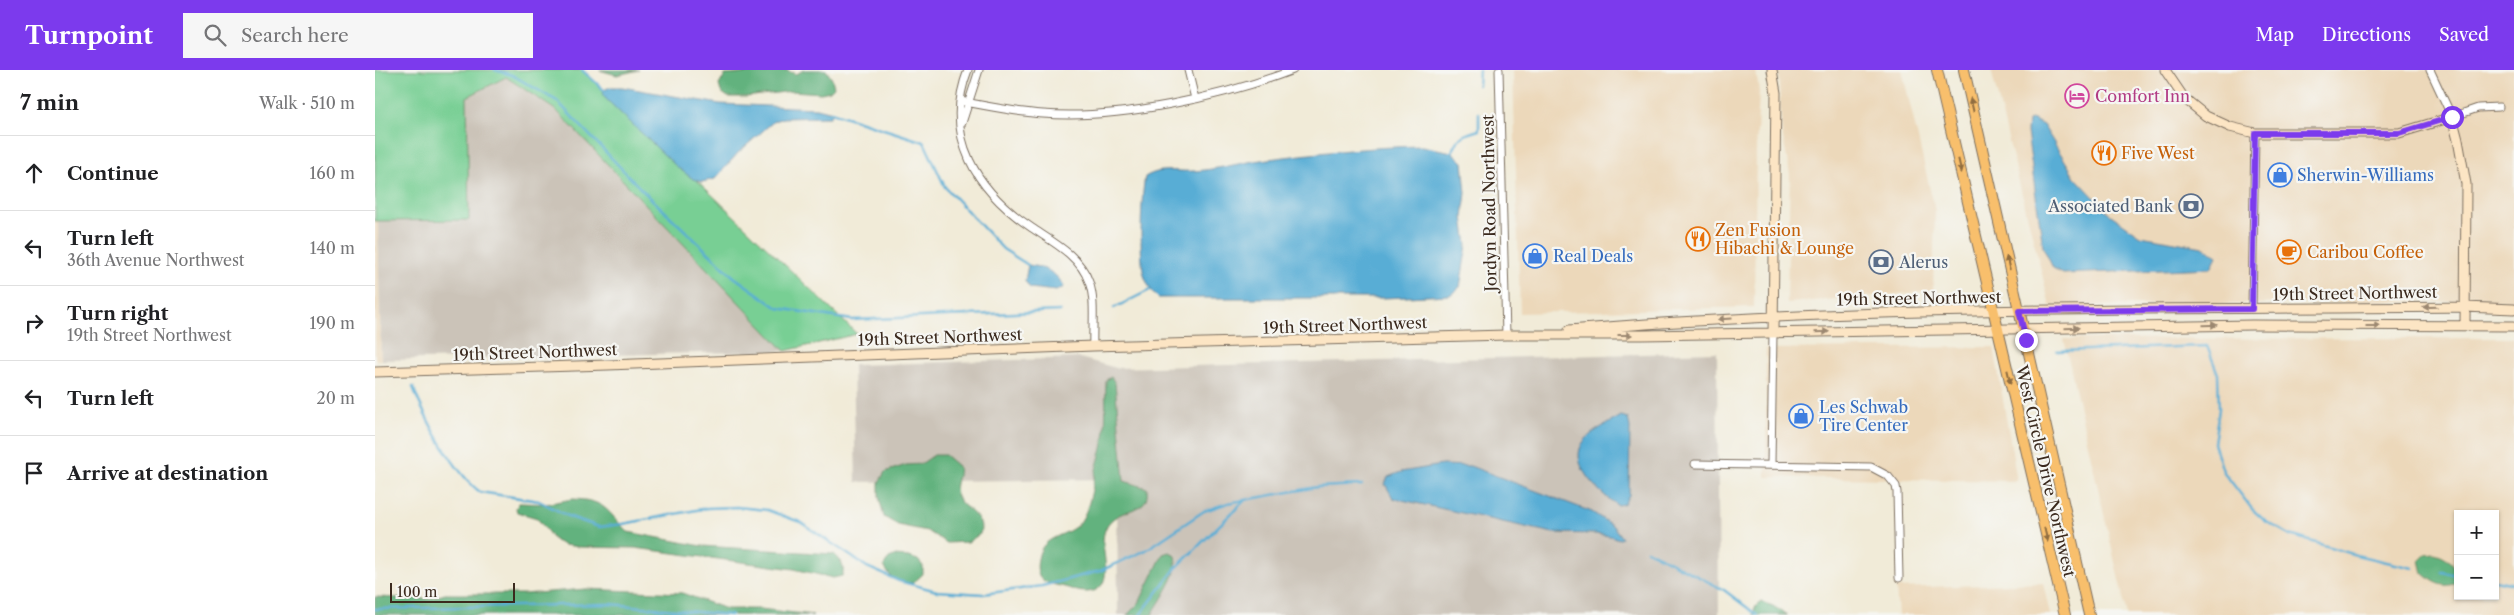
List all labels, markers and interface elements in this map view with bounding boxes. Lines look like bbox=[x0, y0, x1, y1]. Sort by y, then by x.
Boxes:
search box bbox=[183, 13, 533, 58]
text: Turnpoint bbox=[25, 21, 153, 50]
icon: search bbox=[201, 21, 229, 49]
text: Search here bbox=[241, 24, 349, 47]
text: Map bbox=[2255, 24, 2294, 46]
text: Directions bbox=[2322, 24, 2411, 46]
text: Saved bbox=[2439, 24, 2489, 46]
hotel icon: Comfort Inn bbox=[2064, 83, 2090, 109]
place label: Comfort Inn bbox=[2095, 86, 2190, 106]
text: 7 min bbox=[20, 90, 79, 115]
text: Walk · 510 m bbox=[259, 93, 355, 113]
one-way arrow bbox=[1968, 97, 1976, 112]
route start bbox=[2441, 106, 2464, 129]
street label: Jordyn Road Northwest bbox=[1477, 114, 1501, 295]
restaurant icon: Five West bbox=[2091, 140, 2117, 166]
place label: Five West bbox=[2121, 143, 2195, 163]
icon: ahead bbox=[20, 159, 48, 187]
one-way arrow bbox=[1956, 159, 1964, 174]
text: Continue bbox=[67, 162, 159, 185]
shop icon: Sherwin-Williams bbox=[2267, 162, 2293, 188]
text: 160 m bbox=[310, 163, 355, 183]
place label: Sherwin-Williams bbox=[2297, 165, 2434, 185]
bank icon: Associated Bank bbox=[2178, 193, 2204, 219]
place label: Associated Bank bbox=[2047, 196, 2174, 216]
place label: Zen Fusion Hibachi & Lounge bbox=[1715, 220, 1854, 258]
restaurant icon: Zen Fusion Hibachi & Lounge bbox=[1685, 226, 1711, 252]
text: Turn left bbox=[67, 227, 154, 250]
icon: left bbox=[20, 234, 48, 262]
text: 140 m bbox=[310, 238, 355, 258]
cafe icon: Caribou Coffee bbox=[2276, 239, 2302, 265]
place label: Caribou Coffee bbox=[2307, 242, 2424, 262]
shop icon: Real Deals bbox=[1522, 243, 1548, 269]
place label: Real Deals bbox=[1553, 246, 1633, 266]
bank icon: Alerus bbox=[1868, 249, 1894, 275]
text: 36th Avenue Northwest bbox=[67, 250, 245, 270]
place label: Alerus bbox=[1898, 252, 1948, 272]
one-way arrow bbox=[2004, 256, 2012, 271]
street label: 19th Street Northwest bbox=[2273, 282, 2438, 304]
street label: 19th Street Northwest bbox=[1837, 287, 2002, 309]
text: Turn right bbox=[67, 302, 168, 325]
one-way arrow bbox=[2422, 303, 2438, 311]
icon: right bbox=[20, 309, 48, 337]
street label: 19th Street Northwest bbox=[1262, 312, 1428, 338]
text: 190 m bbox=[310, 313, 355, 333]
one-way arrow bbox=[1716, 315, 1732, 323]
one-way arrow bbox=[2202, 321, 2218, 329]
one-way arrow bbox=[2365, 322, 2381, 330]
one-way arrow bbox=[2064, 323, 2080, 331]
street label: 19th Street Northwest bbox=[857, 324, 1023, 350]
text: 19th Street Northwest bbox=[67, 325, 232, 345]
one-way arrow bbox=[1814, 328, 1830, 336]
route end bbox=[2015, 329, 2038, 352]
one-way arrow bbox=[1617, 331, 1633, 339]
street label: 19th Street Northwest bbox=[452, 339, 618, 365]
street label: West Circle Drive Northwest bbox=[2012, 362, 2080, 579]
one-way arrow bbox=[2005, 369, 2013, 384]
icon: left bbox=[20, 384, 48, 412]
text: Turn left bbox=[67, 387, 154, 410]
text: 20 m bbox=[316, 388, 355, 408]
place label: Les Schwab Tire Center bbox=[1819, 397, 1908, 435]
shop icon: Les Schwab Tire Center bbox=[1788, 403, 1814, 429]
icon: arrive bbox=[20, 459, 48, 487]
text: Arrive at destination bbox=[67, 462, 268, 485]
map controls bbox=[2454, 510, 2499, 600]
button: + bbox=[2454, 510, 2499, 555]
one-way arrow bbox=[2042, 527, 2050, 542]
button: − bbox=[2454, 555, 2499, 600]
scale bar bbox=[390, 580, 515, 603]
text: 100 m bbox=[397, 583, 437, 601]

